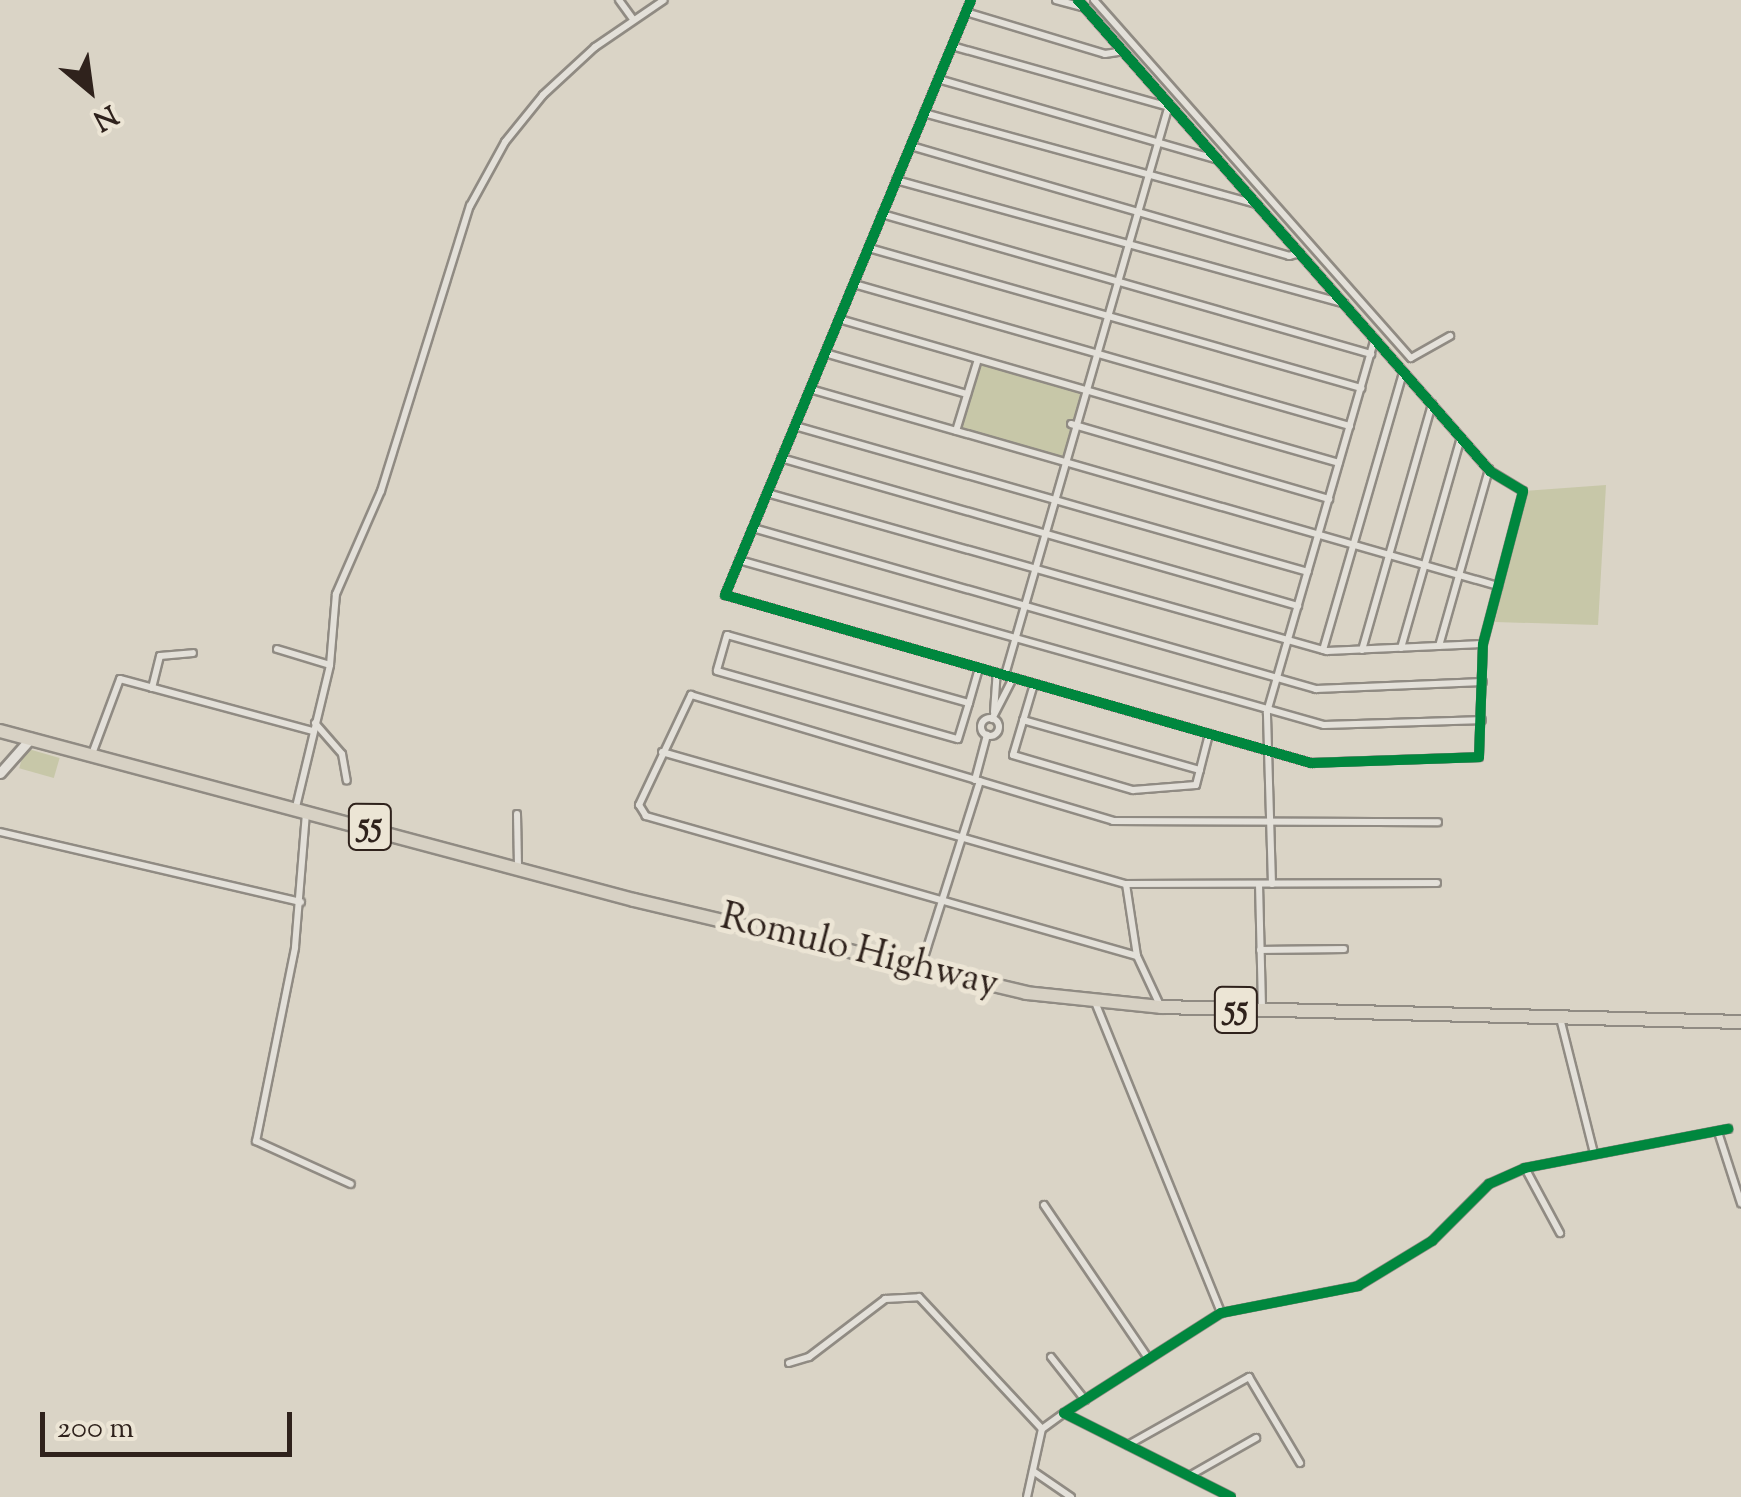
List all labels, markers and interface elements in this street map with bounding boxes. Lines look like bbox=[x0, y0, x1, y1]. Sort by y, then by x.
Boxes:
north arrow bbox=[40, 40, 140, 140]
text: N bbox=[85, 93, 124, 139]
road number: 55 bbox=[348, 797, 392, 857]
street label: Romulo Highway bbox=[715, 896, 1003, 1010]
road number: 55 bbox=[1214, 980, 1258, 1040]
scale bar bbox=[45, 1392, 298, 1454]
text: 200 m bbox=[57, 1408, 134, 1451]

